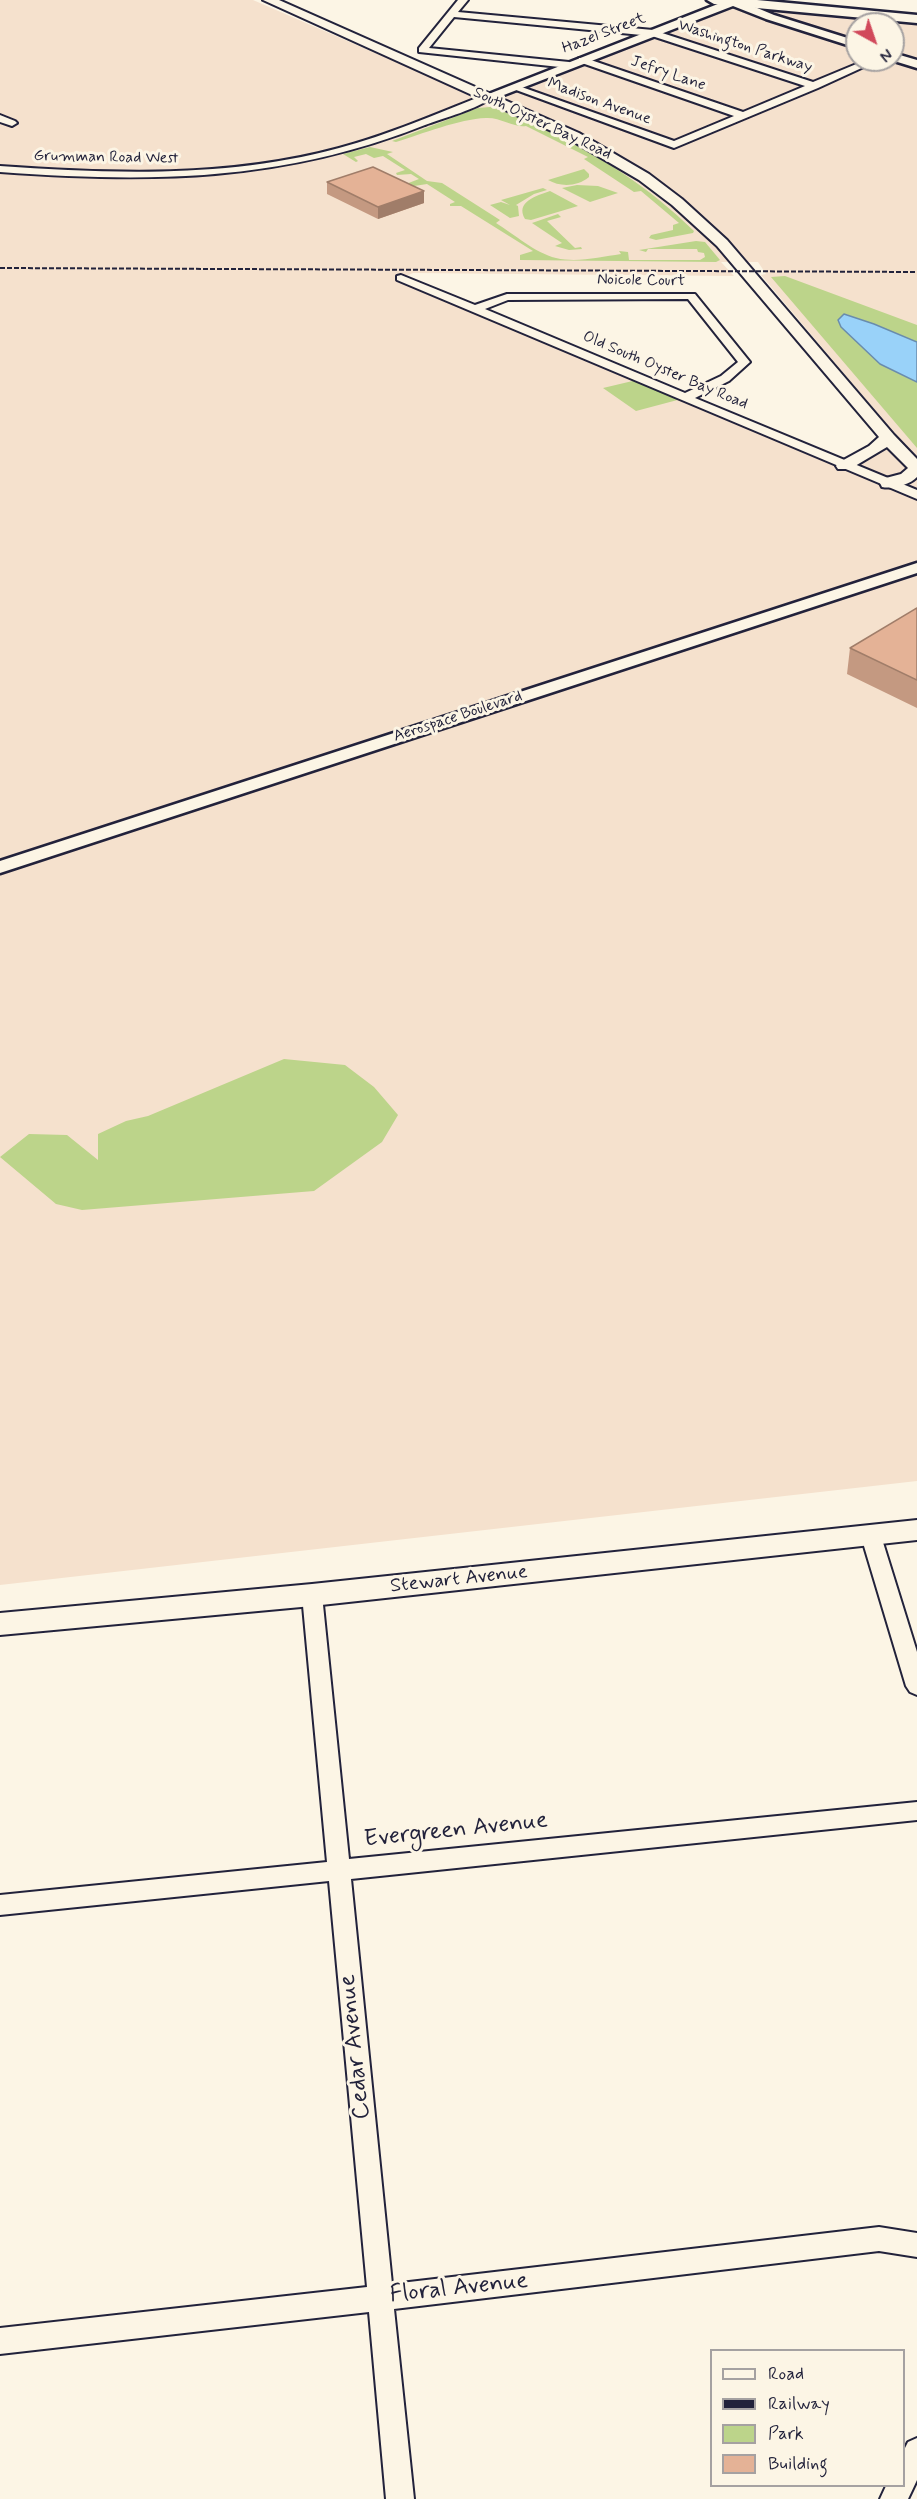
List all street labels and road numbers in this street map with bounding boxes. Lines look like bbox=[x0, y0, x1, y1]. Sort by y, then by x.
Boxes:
street label: Hazel Street bbox=[560, 9, 648, 59]
street label: Washington Parkway bbox=[676, 16, 814, 78]
street label: Jefry Lane bbox=[628, 52, 708, 96]
street label: Madison Avenue bbox=[544, 74, 654, 130]
street label: South Oyster Bay Road bbox=[470, 84, 614, 164]
street label: Grumman Road West bbox=[33, 147, 179, 169]
street label: Noicole Court bbox=[597, 271, 685, 291]
street label: Old South Oyster Bay Road bbox=[580, 328, 750, 414]
street label: Aerospace Boulevard bbox=[391, 687, 525, 747]
street label: Stewart Avenue bbox=[389, 1561, 529, 1599]
street label: Evergreen Avenue bbox=[363, 1807, 549, 1855]
street label: Cedar Avenue bbox=[334, 1973, 378, 2121]
street label: Floral Avenue bbox=[389, 2267, 529, 2311]

